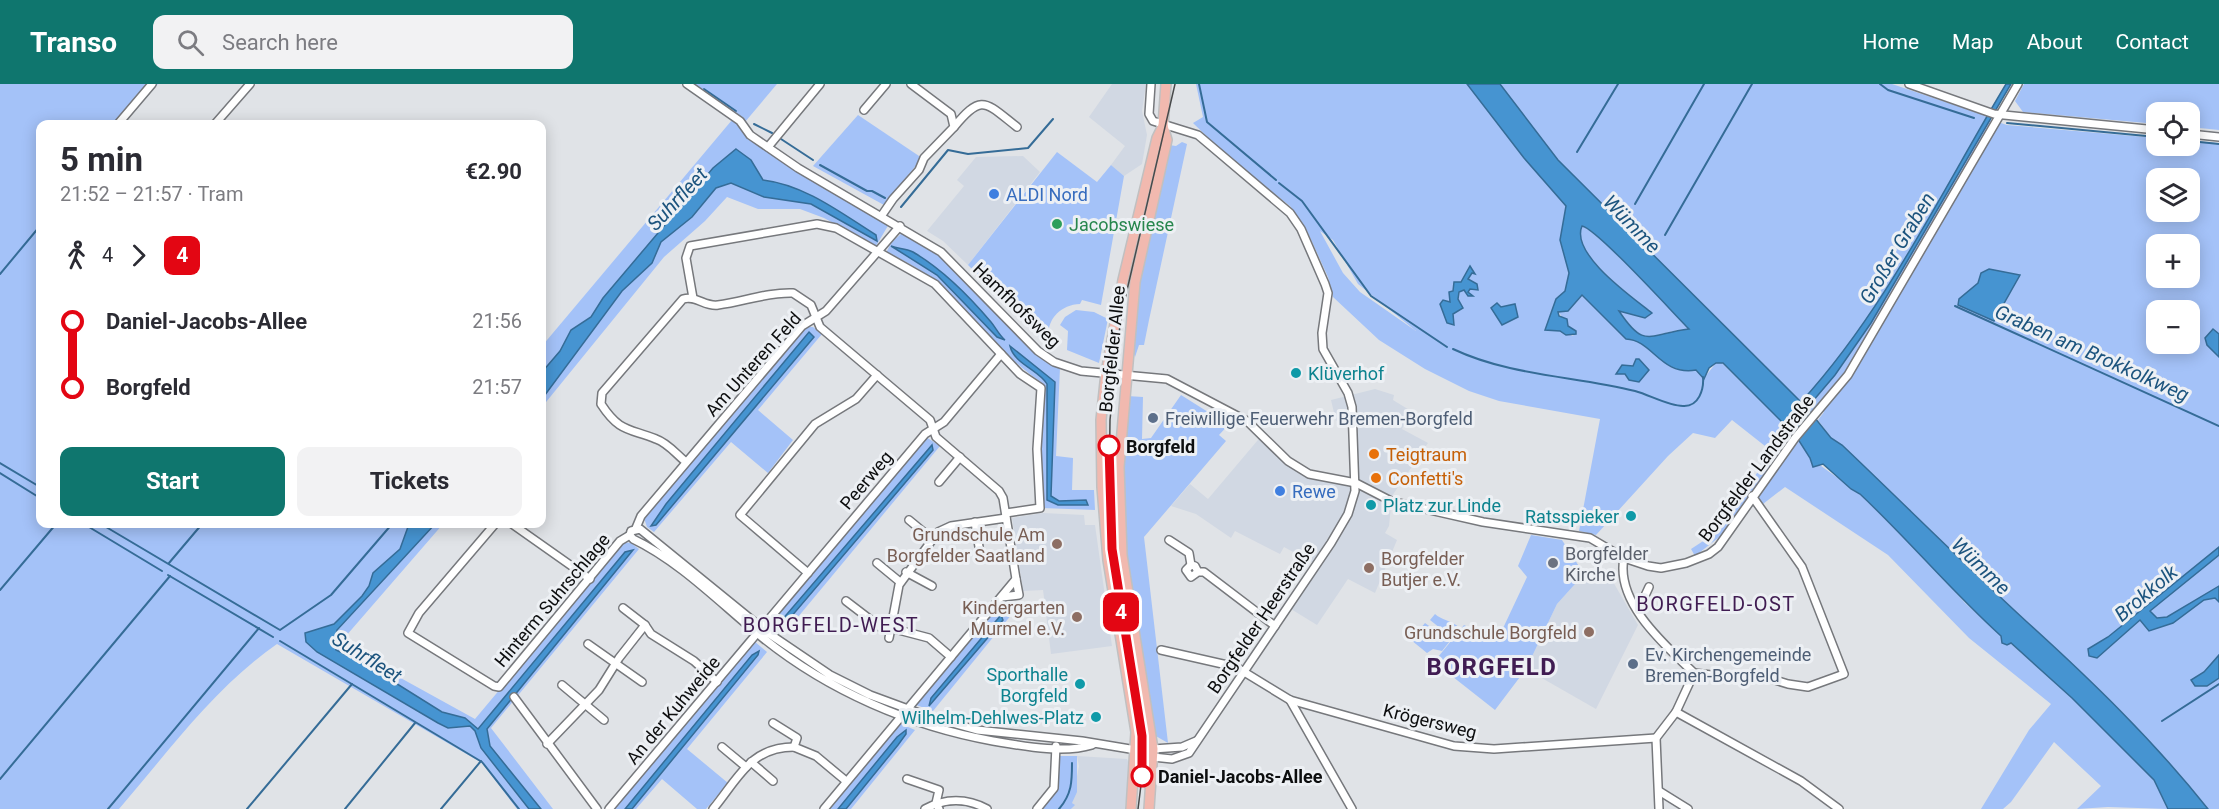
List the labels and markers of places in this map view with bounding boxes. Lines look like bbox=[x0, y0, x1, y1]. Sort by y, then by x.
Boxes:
place label: ALDI Nord bbox=[1006, 184, 1088, 205]
marker: ALDI Nord bbox=[987, 187, 1001, 201]
place label: Jacobswiese bbox=[1069, 214, 1174, 235]
marker: Jacobswiese bbox=[1050, 217, 1064, 231]
place label: Klüverhof bbox=[1308, 363, 1385, 384]
marker: Klüverhof bbox=[1289, 366, 1303, 380]
place label: Freiwillige Feuerwehr Bremen-Borgfeld bbox=[1165, 408, 1473, 429]
marker: Freiwillige Feuerwehr Bremen-Borgfeld bbox=[1146, 411, 1160, 425]
marker: Borgfeld bbox=[1098, 435, 1120, 457]
place label: Borgfeld bbox=[1126, 436, 1195, 457]
place label: Teigtraum bbox=[1386, 444, 1467, 465]
marker: Teigtraum bbox=[1367, 447, 1381, 461]
place label: Confetti's bbox=[1388, 468, 1463, 489]
marker: Confetti's bbox=[1369, 471, 1383, 485]
place label: Rewe bbox=[1292, 481, 1336, 502]
marker: Rewe bbox=[1273, 484, 1287, 498]
place label: Platz zur Linde bbox=[1383, 495, 1501, 516]
marker: Platz zur Linde bbox=[1364, 498, 1378, 512]
place label: Ratsspieker bbox=[1525, 506, 1619, 527]
marker: Ratsspieker bbox=[1624, 509, 1638, 523]
place label: Grundschule Am Borgfelder Saatland bbox=[887, 524, 1045, 566]
marker: Grundschule Am Borgfelder Saatland bbox=[1050, 537, 1064, 551]
place label: Borgfelder Kirche bbox=[1565, 543, 1648, 585]
place label: Borgfelder Butjer e.V. bbox=[1381, 548, 1464, 590]
marker: Borgfelder Kirche bbox=[1546, 556, 1560, 570]
marker: Borgfelder Butjer e.V. bbox=[1362, 561, 1376, 575]
place label: Kindergarten Murmel e.V. bbox=[962, 597, 1065, 639]
marker: Kindergarten Murmel e.V. bbox=[1070, 610, 1084, 624]
place label: Grundschule Borgfeld bbox=[1404, 622, 1577, 643]
marker: Grundschule Borgfeld bbox=[1582, 625, 1596, 639]
place label: Ev. Kirchengemeinde Bremen-Borgfeld bbox=[1645, 644, 1811, 686]
marker: Ev. Kirchengemeinde Bremen-Borgfeld bbox=[1626, 657, 1640, 671]
place label: Sporthalle Borgfeld bbox=[987, 664, 1068, 706]
marker: Sporthalle Borgfeld bbox=[1073, 677, 1087, 691]
place label: Wilhelm-Dehlwes-Platz bbox=[901, 707, 1084, 728]
marker: Wilhelm-Dehlwes-Platz bbox=[1089, 710, 1103, 724]
marker: Daniel-Jacobs-Allee bbox=[1131, 765, 1153, 787]
place label: Daniel-Jacobs-Allee bbox=[1158, 766, 1323, 787]

